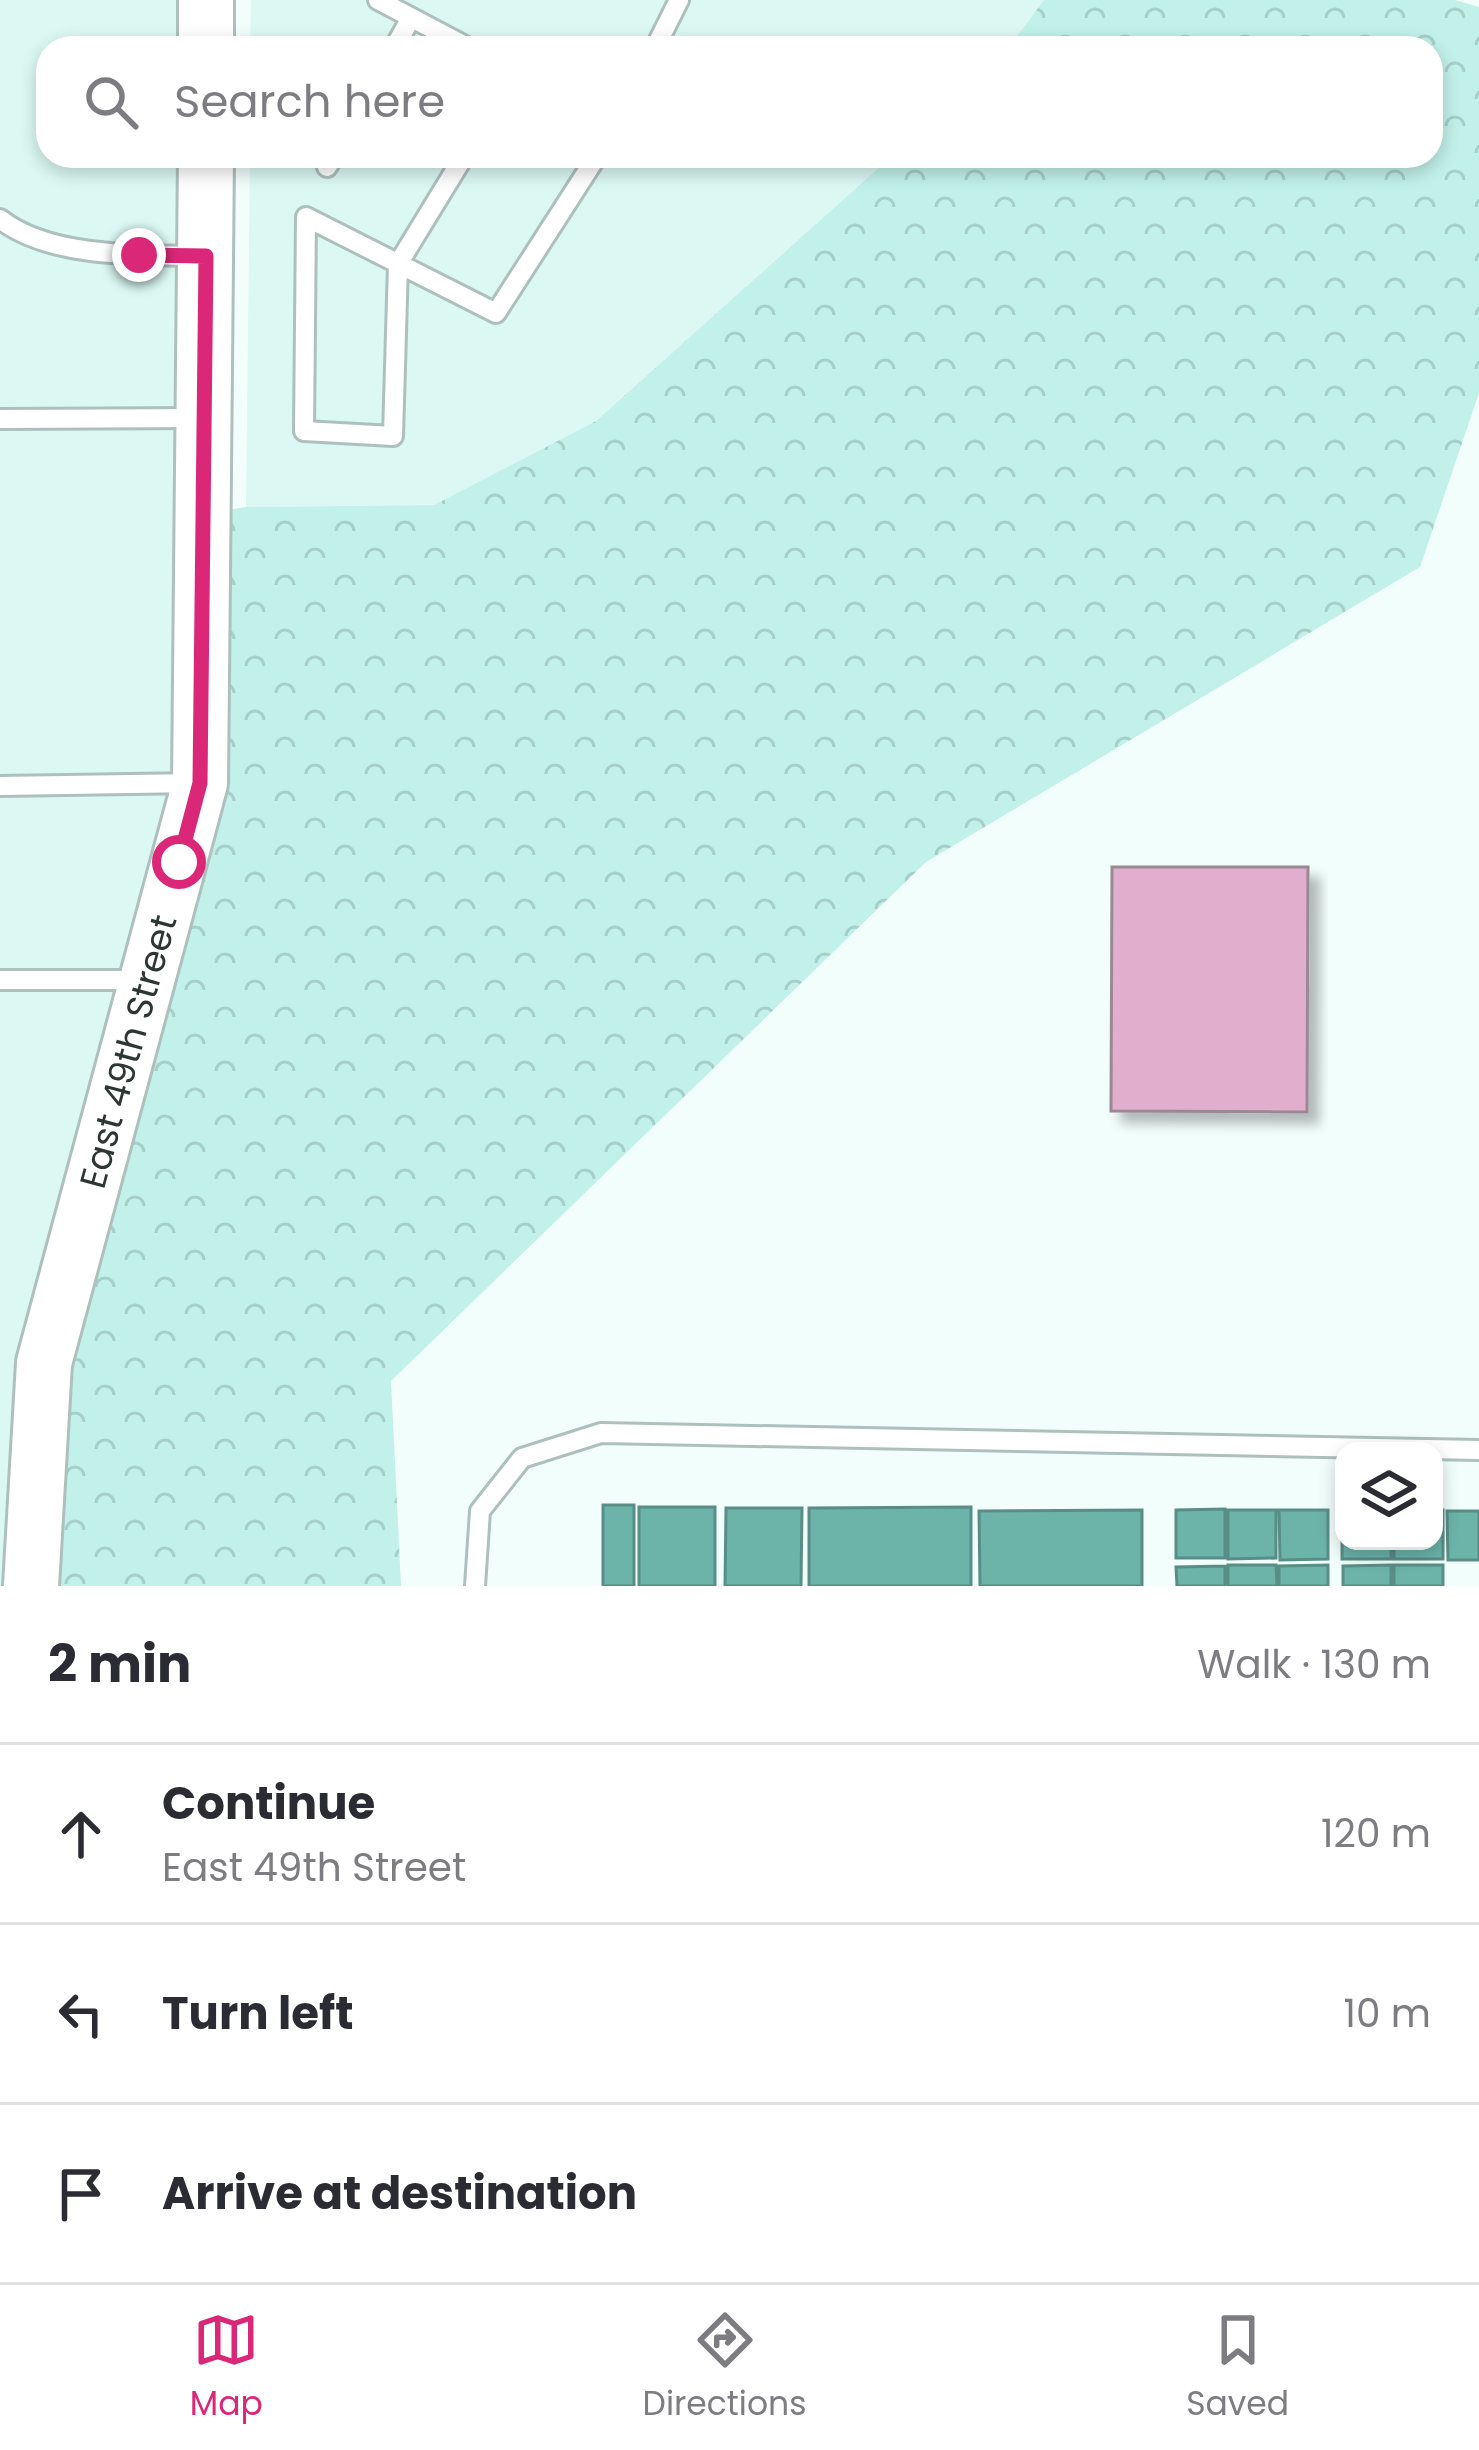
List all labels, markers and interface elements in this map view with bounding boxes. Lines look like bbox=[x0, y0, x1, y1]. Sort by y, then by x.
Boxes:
search box bbox=[36, 36, 1443, 168]
icon: search bbox=[78, 69, 144, 135]
text: Search here bbox=[174, 70, 445, 133]
route end bbox=[112, 228, 166, 282]
route start bbox=[152, 835, 206, 889]
street label: East 49th Street bbox=[67, 909, 189, 1194]
map controls bbox=[1335, 1442, 1443, 1550]
button: layers bbox=[1335, 1442, 1443, 1550]
text: 2 min bbox=[48, 1628, 191, 1700]
text: Walk · 130 m bbox=[1197, 1637, 1431, 1692]
text: Continue bbox=[162, 1772, 375, 1835]
icon: ahead bbox=[48, 1801, 114, 1867]
text: 120 m bbox=[1321, 1806, 1431, 1861]
text: East 49th Street bbox=[162, 1840, 466, 1895]
icon: left bbox=[48, 1981, 114, 2047]
text: Turn left bbox=[162, 1982, 354, 2045]
text: 10 m bbox=[1343, 1986, 1431, 2041]
icon: arrive bbox=[48, 2161, 114, 2227]
text: Arrive at destination bbox=[162, 2162, 637, 2225]
tab: Map bbox=[190, 2307, 263, 2429]
tab: Directions bbox=[643, 2307, 806, 2429]
tab: Saved bbox=[1186, 2307, 1289, 2429]

